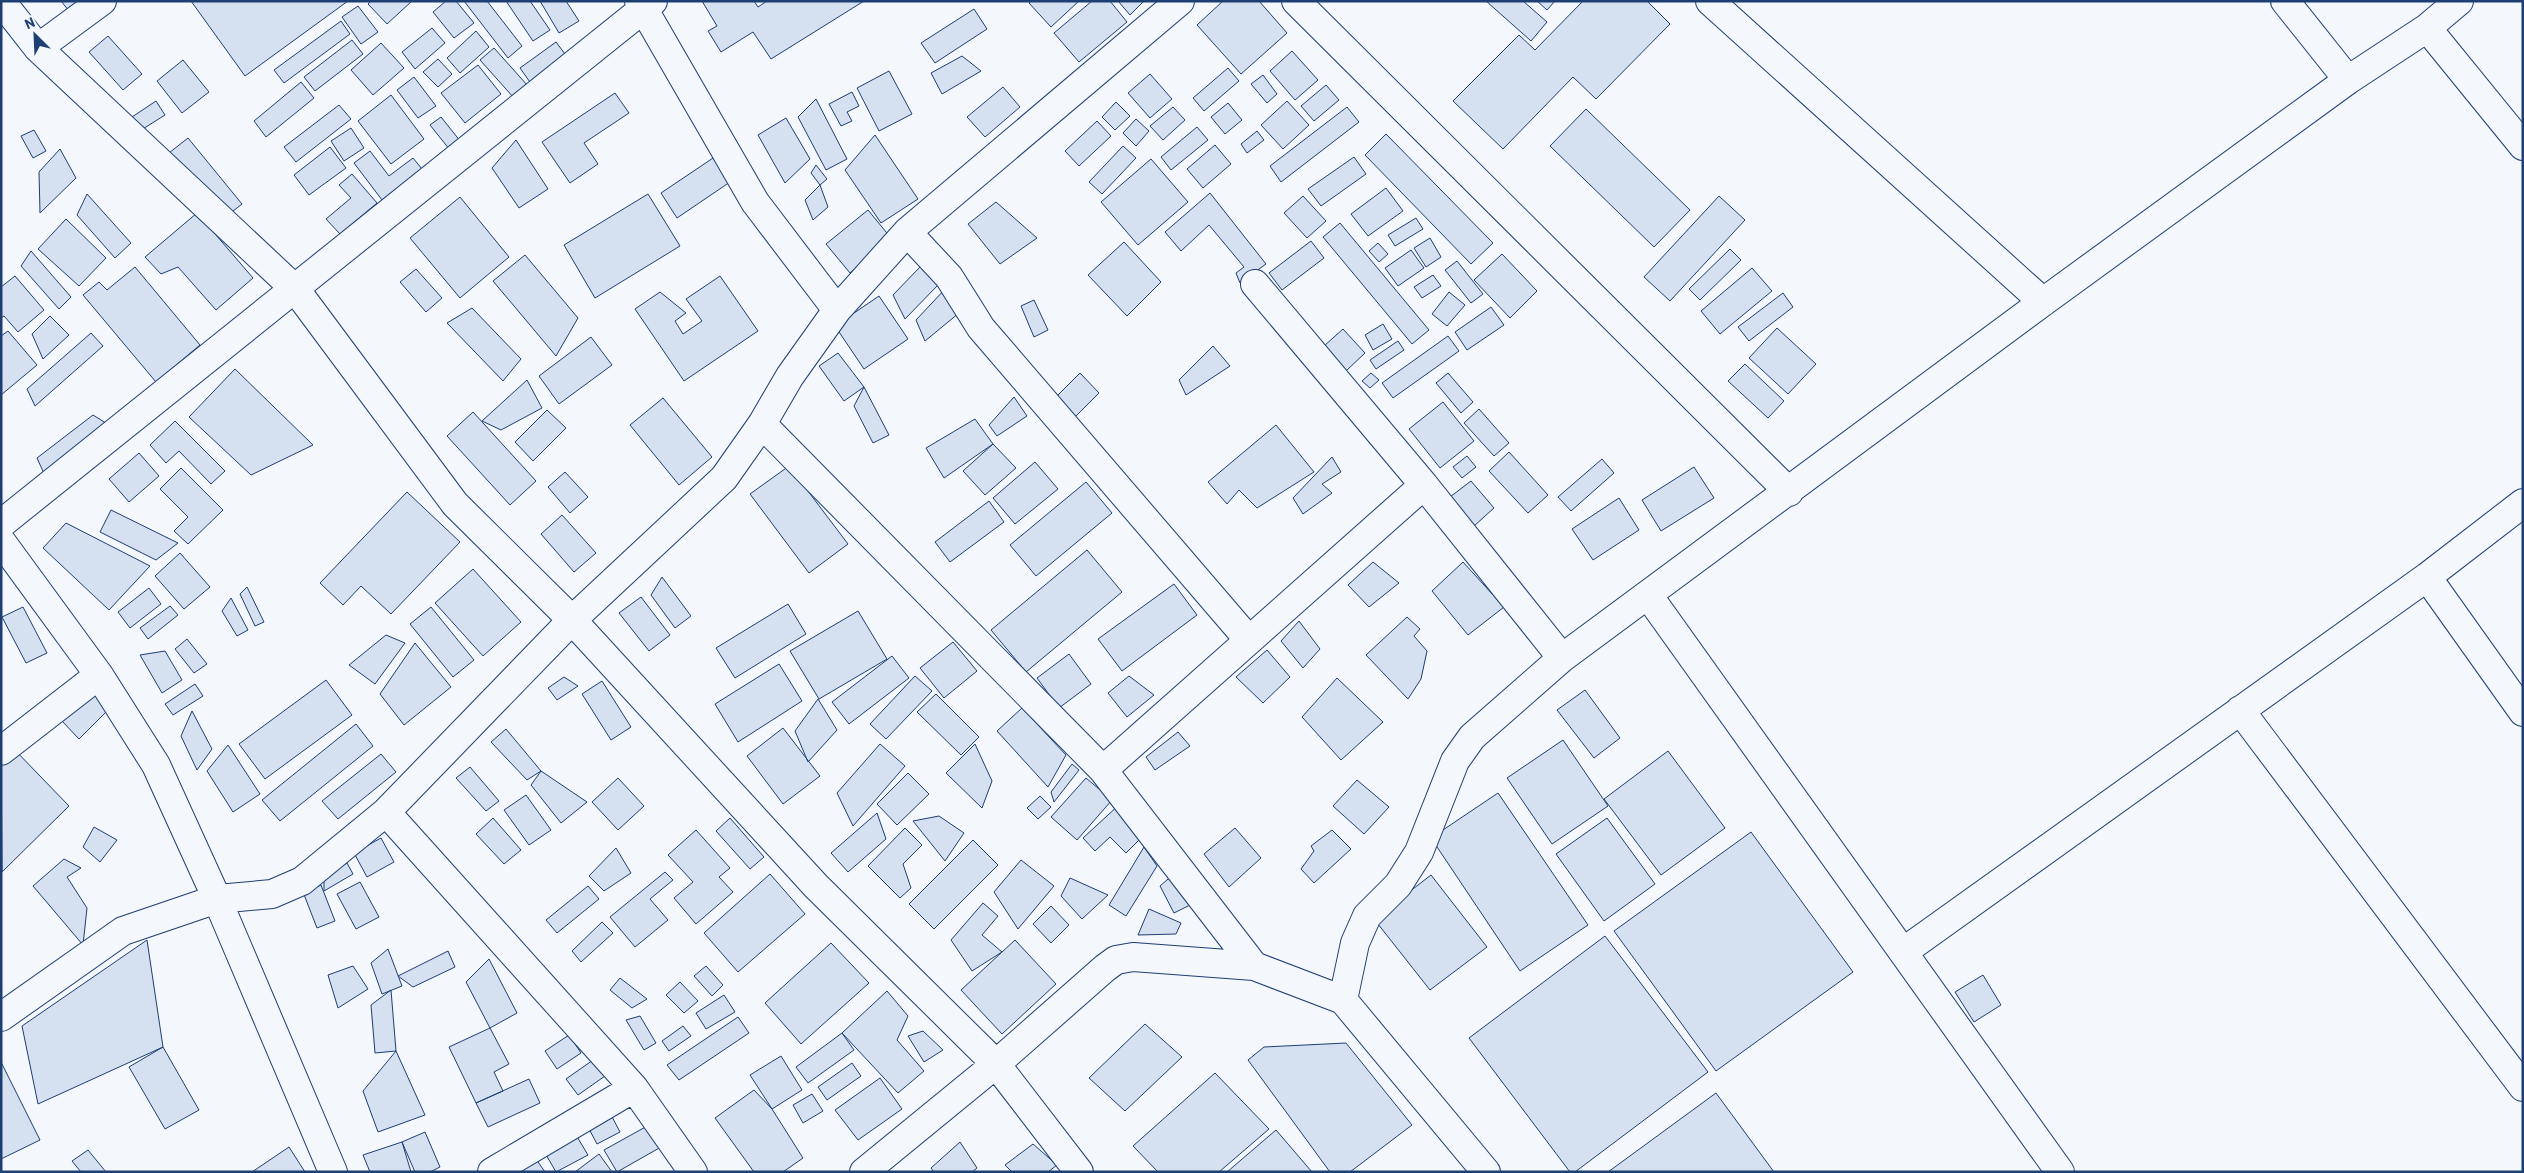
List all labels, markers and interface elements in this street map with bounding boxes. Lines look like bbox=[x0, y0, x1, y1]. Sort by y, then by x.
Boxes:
north arrow bbox=[10, 10, 60, 60]
text: N bbox=[22, 13, 37, 32]

